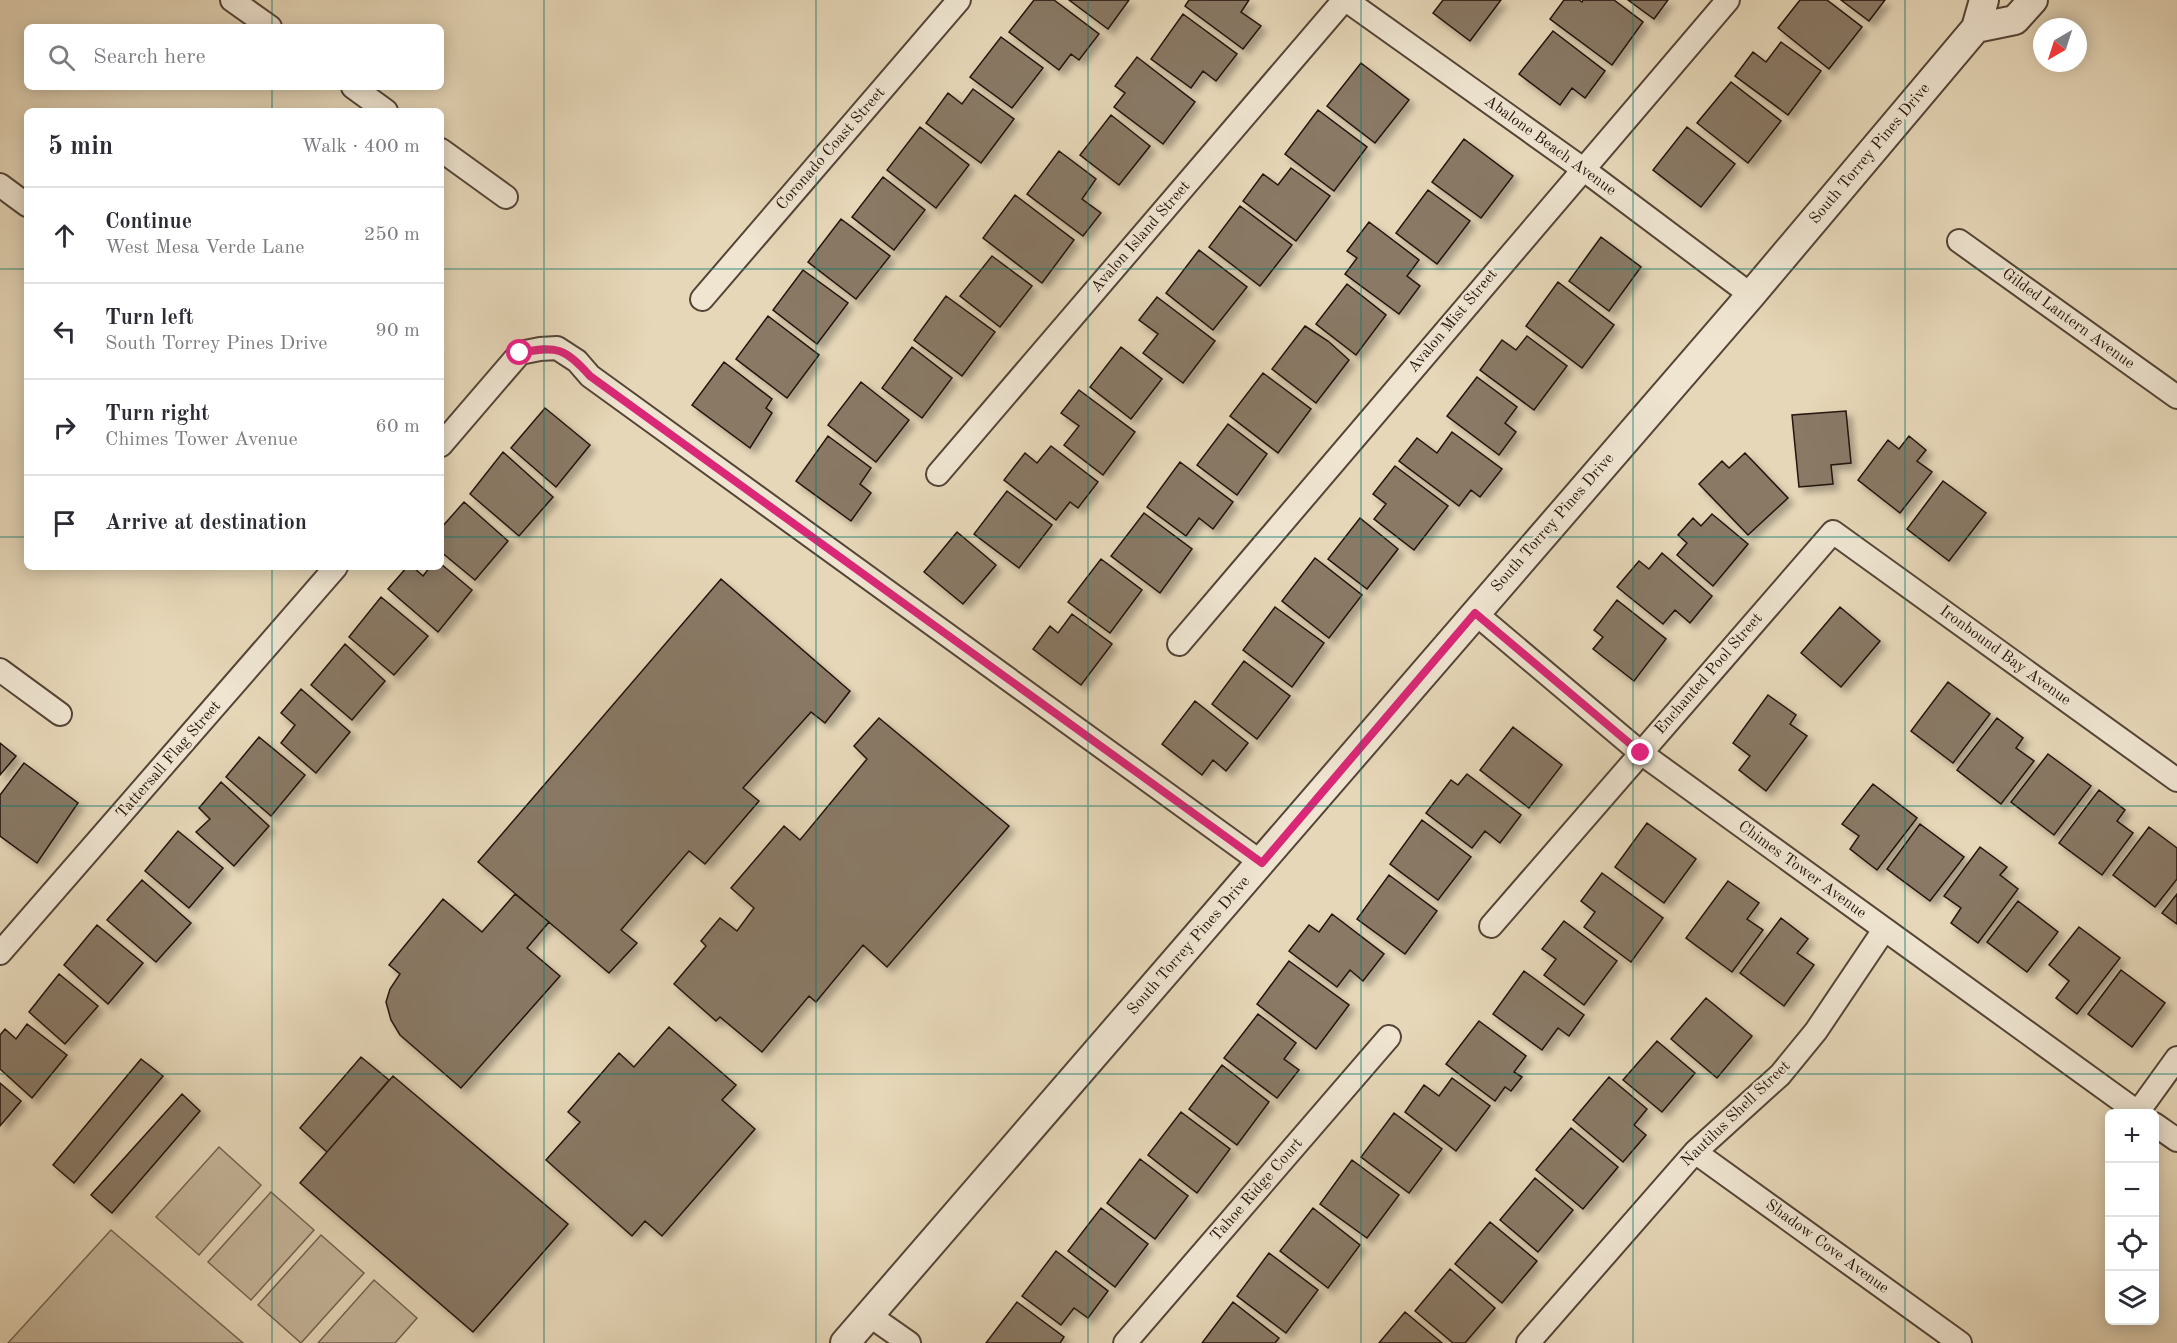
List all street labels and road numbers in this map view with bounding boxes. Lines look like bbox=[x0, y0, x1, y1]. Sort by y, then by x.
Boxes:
street label: South Torrey Pines Drive bbox=[1807, 81, 1933, 227]
street label: Coronado Coast Street bbox=[774, 84, 889, 213]
street label: Abalone Beach Avenue bbox=[1481, 93, 1619, 199]
street label: Avalon Island Street bbox=[1088, 178, 1194, 296]
street label: Avalon Mist Street bbox=[1405, 266, 1501, 376]
street label: Gilded Lantern Avenue bbox=[1999, 266, 2137, 372]
street label: South Torrey Pines Drive bbox=[1489, 451, 1617, 595]
street label: Ironbound Bay Avenue bbox=[1936, 603, 2074, 709]
street label: Enchanted Pool Street bbox=[1652, 610, 1766, 738]
street label: Tattersall Flag Street bbox=[114, 698, 225, 822]
street label: Chimes Tower Avenue bbox=[1735, 818, 1869, 922]
street label: South Torrey Pines Drive bbox=[1125, 874, 1253, 1018]
street label: Nautilus Shell Street bbox=[1678, 1058, 1794, 1170]
street label: Tahoe Ridge Court bbox=[1208, 1135, 1306, 1245]
street label: Shadow Cove Avenue bbox=[1763, 1197, 1891, 1297]

